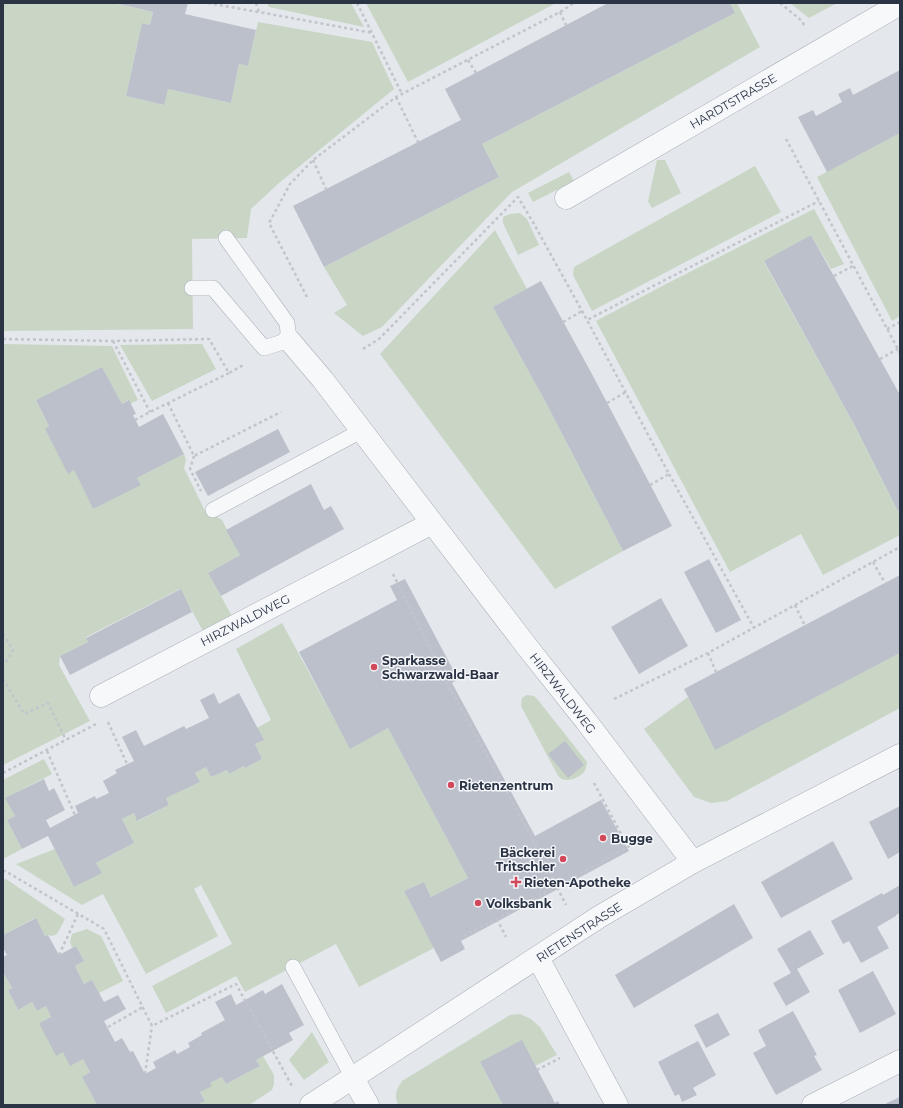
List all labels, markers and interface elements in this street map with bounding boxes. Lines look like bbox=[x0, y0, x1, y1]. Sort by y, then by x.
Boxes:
street label: HARDTSTRASSE bbox=[687, 70, 779, 132]
street label: HIRZWALDWEG bbox=[198, 591, 292, 649]
street label: HIRZWALDWEG bbox=[527, 650, 599, 736]
place label: Sparkasse Schwarzwald-Baar bbox=[382, 653, 499, 682]
marker: Sparkasse Schwarzwald-Baar bbox=[369, 662, 379, 672]
place label: Rietenzentrum bbox=[459, 778, 553, 793]
marker: Rietenzentrum bbox=[446, 780, 456, 790]
place label: Bugge bbox=[611, 831, 653, 846]
marker: Bugge bbox=[598, 833, 608, 843]
place label: Bäckerei Tritschler bbox=[496, 845, 555, 874]
marker: Bäckerei Tritschler bbox=[558, 854, 568, 864]
place label: Rieten-Apotheke bbox=[524, 875, 631, 890]
marker: Rieten-Apotheke bbox=[511, 877, 521, 887]
place label: Volksbank bbox=[485, 896, 552, 911]
marker: Volksbank bbox=[473, 898, 483, 908]
street label: RIETENSTRASSE bbox=[533, 899, 625, 965]

